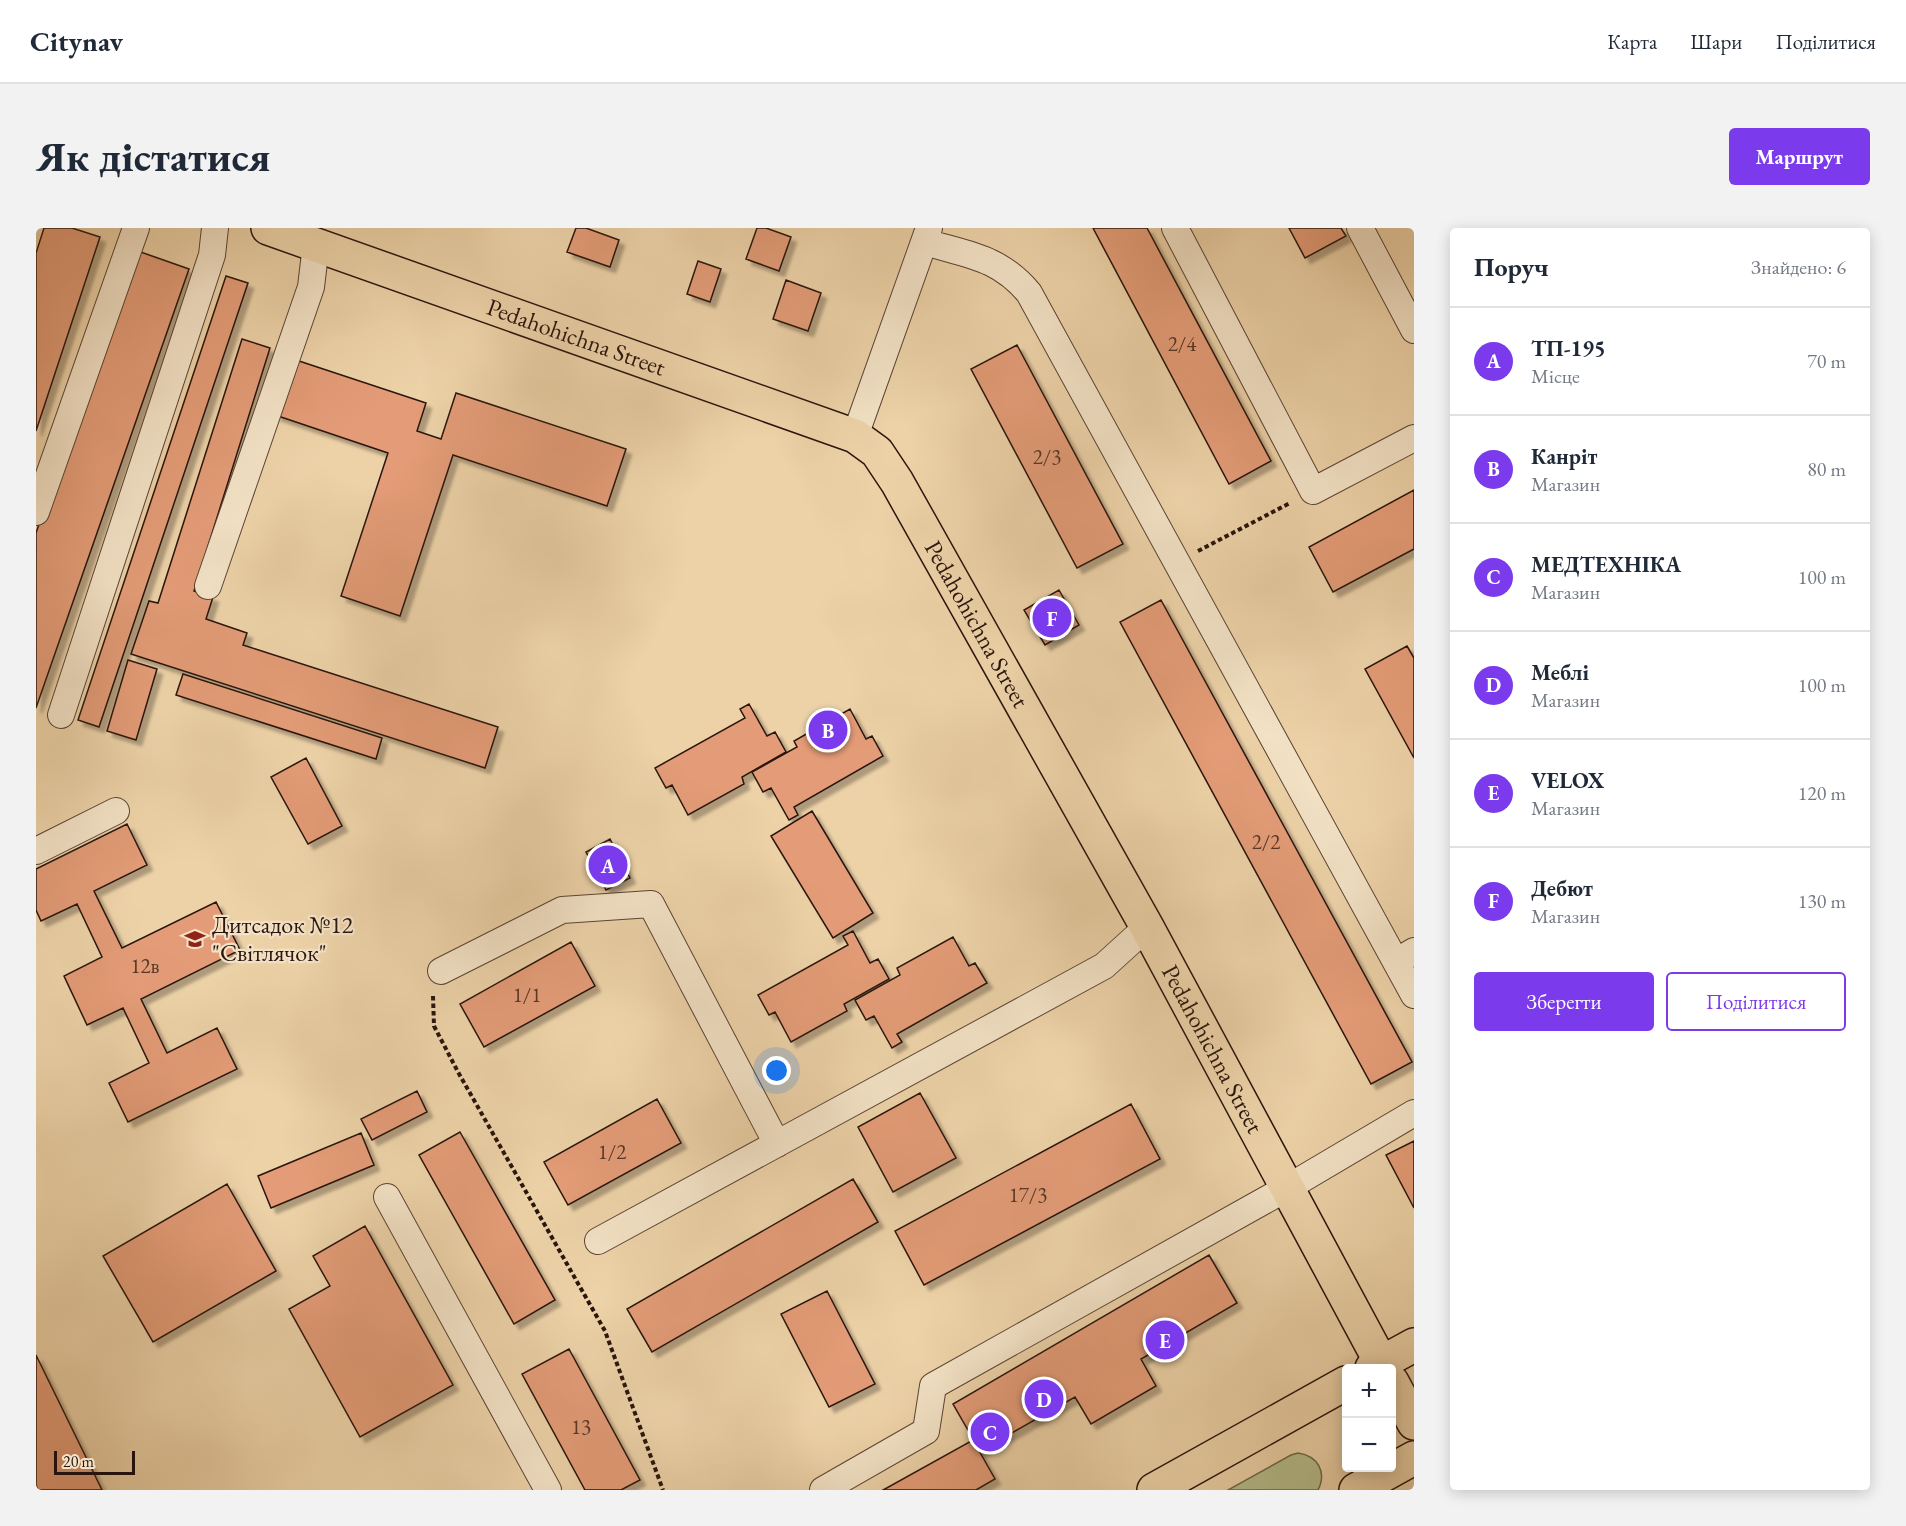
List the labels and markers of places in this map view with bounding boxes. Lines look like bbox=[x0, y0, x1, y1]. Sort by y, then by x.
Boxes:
pin: F bbox=[1032, 596, 1072, 640]
pin: B bbox=[808, 708, 848, 752]
pin: A bbox=[588, 842, 628, 888]
place label: Дитсадок №12 "Світлячок" bbox=[212, 909, 354, 968]
school or university icon: Дитсадок №12 "Світлячок" bbox=[183, 927, 207, 951]
pin: E bbox=[1146, 1318, 1184, 1362]
pin: D bbox=[1024, 1376, 1064, 1422]
pin: C bbox=[970, 1410, 1010, 1454]

